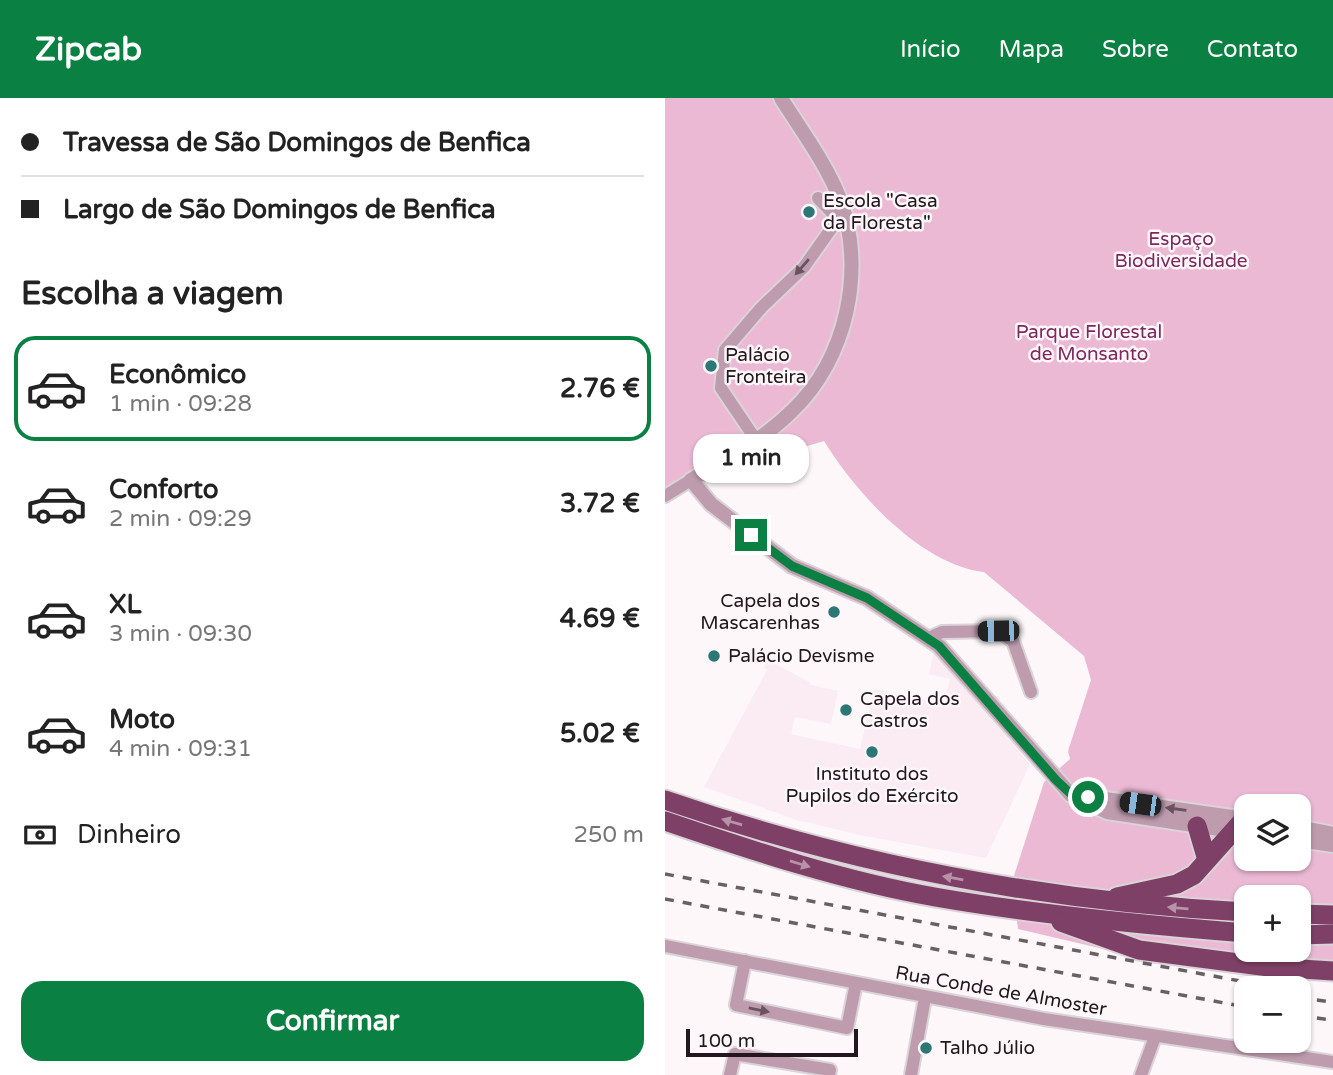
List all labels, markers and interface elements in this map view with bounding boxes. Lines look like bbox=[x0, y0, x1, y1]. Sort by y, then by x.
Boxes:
text: Zipcab bbox=[35, 30, 142, 69]
text: Início bbox=[900, 35, 961, 64]
text: Mapa bbox=[999, 35, 1064, 64]
text: Sobre bbox=[1102, 35, 1169, 64]
text: Contato bbox=[1207, 35, 1298, 64]
text: Travessa de São Domingos de Benfica bbox=[63, 127, 531, 158]
place label: Escola "Casa da Floresta" bbox=[823, 190, 938, 234]
text: Largo de São Domingos de Benfica bbox=[63, 194, 496, 225]
marker: Escola "Casa da Floresta" bbox=[801, 204, 817, 220]
park label: Espaço Biodiversidade bbox=[1114, 228, 1248, 272]
one-way arrow bbox=[794, 258, 810, 276]
text: Escolha a viagem bbox=[21, 275, 284, 313]
park label: Parque Florestal de Monsanto bbox=[1016, 321, 1162, 365]
place label: Palácio Fronteira bbox=[725, 344, 807, 388]
icon: car bbox=[25, 357, 88, 420]
marker: Palácio Fronteira bbox=[703, 358, 719, 374]
text: Econômico bbox=[109, 359, 246, 390]
text: 2.76 € bbox=[560, 373, 640, 404]
text: 1 min · 09:28 bbox=[109, 390, 252, 418]
callout: 1 min bbox=[693, 434, 809, 482]
text: 1 min bbox=[720, 444, 782, 472]
icon: car bbox=[25, 472, 88, 535]
text: Conforto bbox=[109, 474, 218, 505]
text: 3.72 € bbox=[560, 488, 640, 519]
text: 2 min · 09:29 bbox=[109, 505, 252, 533]
route end bbox=[735, 519, 767, 551]
icon: car bbox=[25, 587, 88, 650]
text: XL bbox=[109, 589, 141, 620]
place label: Capela dos Mascarenhas bbox=[700, 590, 820, 634]
text: 4.69 € bbox=[560, 603, 640, 634]
marker: Capela dos Mascarenhas bbox=[826, 604, 842, 620]
text: 3 min · 09:30 bbox=[109, 620, 252, 648]
car bbox=[977, 620, 1020, 642]
place label: Palácio Devisme bbox=[728, 645, 874, 667]
marker: Palácio Devisme bbox=[706, 648, 722, 664]
place label: Capela dos Castros bbox=[860, 688, 960, 732]
icon: car bbox=[25, 702, 88, 765]
marker: Capela dos Castros bbox=[838, 702, 854, 718]
text: Moto bbox=[109, 704, 175, 735]
text: 5.02 € bbox=[560, 718, 640, 749]
text: 4 min · 09:31 bbox=[109, 735, 252, 763]
marker: Instituto dos Pupilos do Exército bbox=[864, 744, 880, 760]
place label: Instituto dos Pupilos do Exército bbox=[785, 763, 959, 807]
route start bbox=[1072, 781, 1104, 813]
car bbox=[1118, 791, 1163, 817]
map controls bbox=[1234, 794, 1311, 1053]
button: layers bbox=[1234, 794, 1311, 871]
one-way arrow bbox=[1165, 803, 1187, 814]
icon: cash bbox=[21, 816, 59, 854]
one-way arrow bbox=[721, 816, 742, 826]
text: Dinheiro bbox=[77, 819, 181, 850]
text: 250 m bbox=[574, 821, 644, 849]
one-way arrow bbox=[790, 859, 811, 869]
one-way arrow bbox=[941, 872, 963, 883]
button: + bbox=[1234, 885, 1311, 962]
one-way arrow bbox=[1167, 903, 1189, 914]
street label: Rua Conde de Almoster bbox=[894, 962, 1109, 1021]
button: − bbox=[1234, 976, 1311, 1053]
button: Confirmar bbox=[21, 981, 644, 1061]
one-way arrow bbox=[748, 1005, 770, 1016]
scale bar bbox=[686, 1026, 857, 1058]
text: 100 m bbox=[697, 1030, 755, 1052]
place label: Talho Júlio bbox=[940, 1037, 1035, 1059]
marker: Talho Júlio bbox=[918, 1040, 934, 1056]

